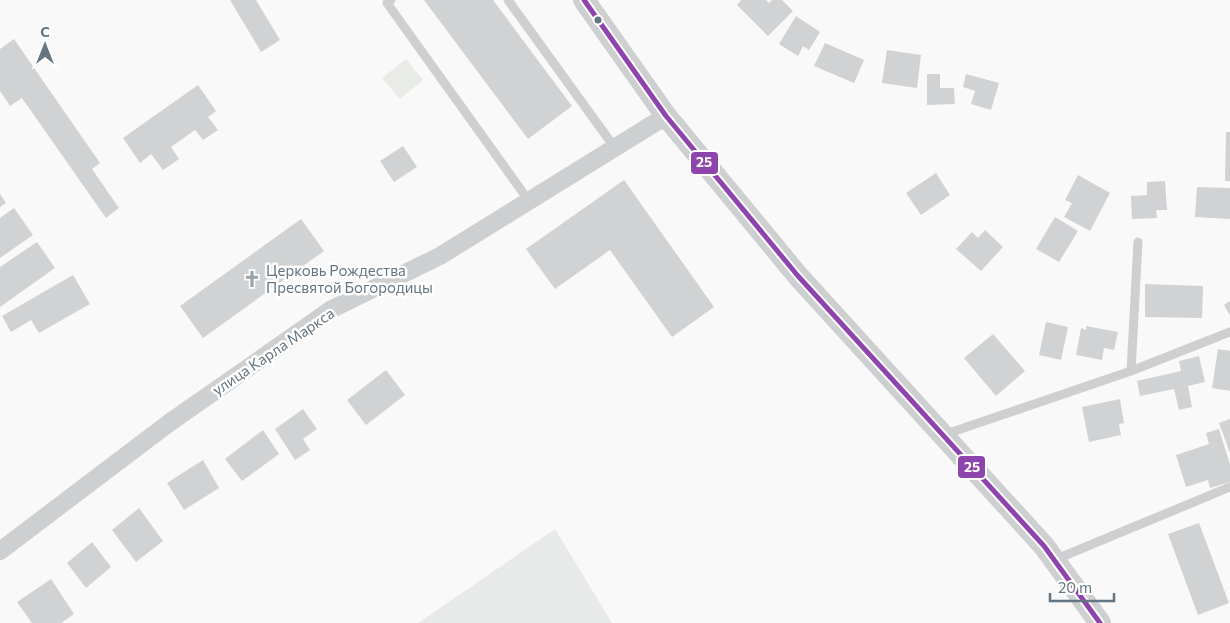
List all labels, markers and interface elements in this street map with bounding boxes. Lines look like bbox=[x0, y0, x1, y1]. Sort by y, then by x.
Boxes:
unlabelled marker bbox=[593, 15, 603, 25]
north arrow bbox=[20, 20, 70, 70]
text: С bbox=[40, 23, 50, 40]
line badge: 25 bbox=[690, 151, 719, 175]
text: 25 bbox=[696, 153, 712, 170]
place label: Церковь Рождества Пресвятой Богородицы bbox=[266, 261, 433, 296]
church icon: Церковь Рождества Пресвятой Богородицы bbox=[242, 269, 262, 289]
street label: улица Карла Маркса bbox=[208, 303, 338, 399]
line badge: 25 bbox=[957, 455, 986, 479]
text: 25 bbox=[964, 458, 980, 475]
scale bar bbox=[1050, 570, 1114, 602]
text: 20 m bbox=[1058, 578, 1092, 596]

